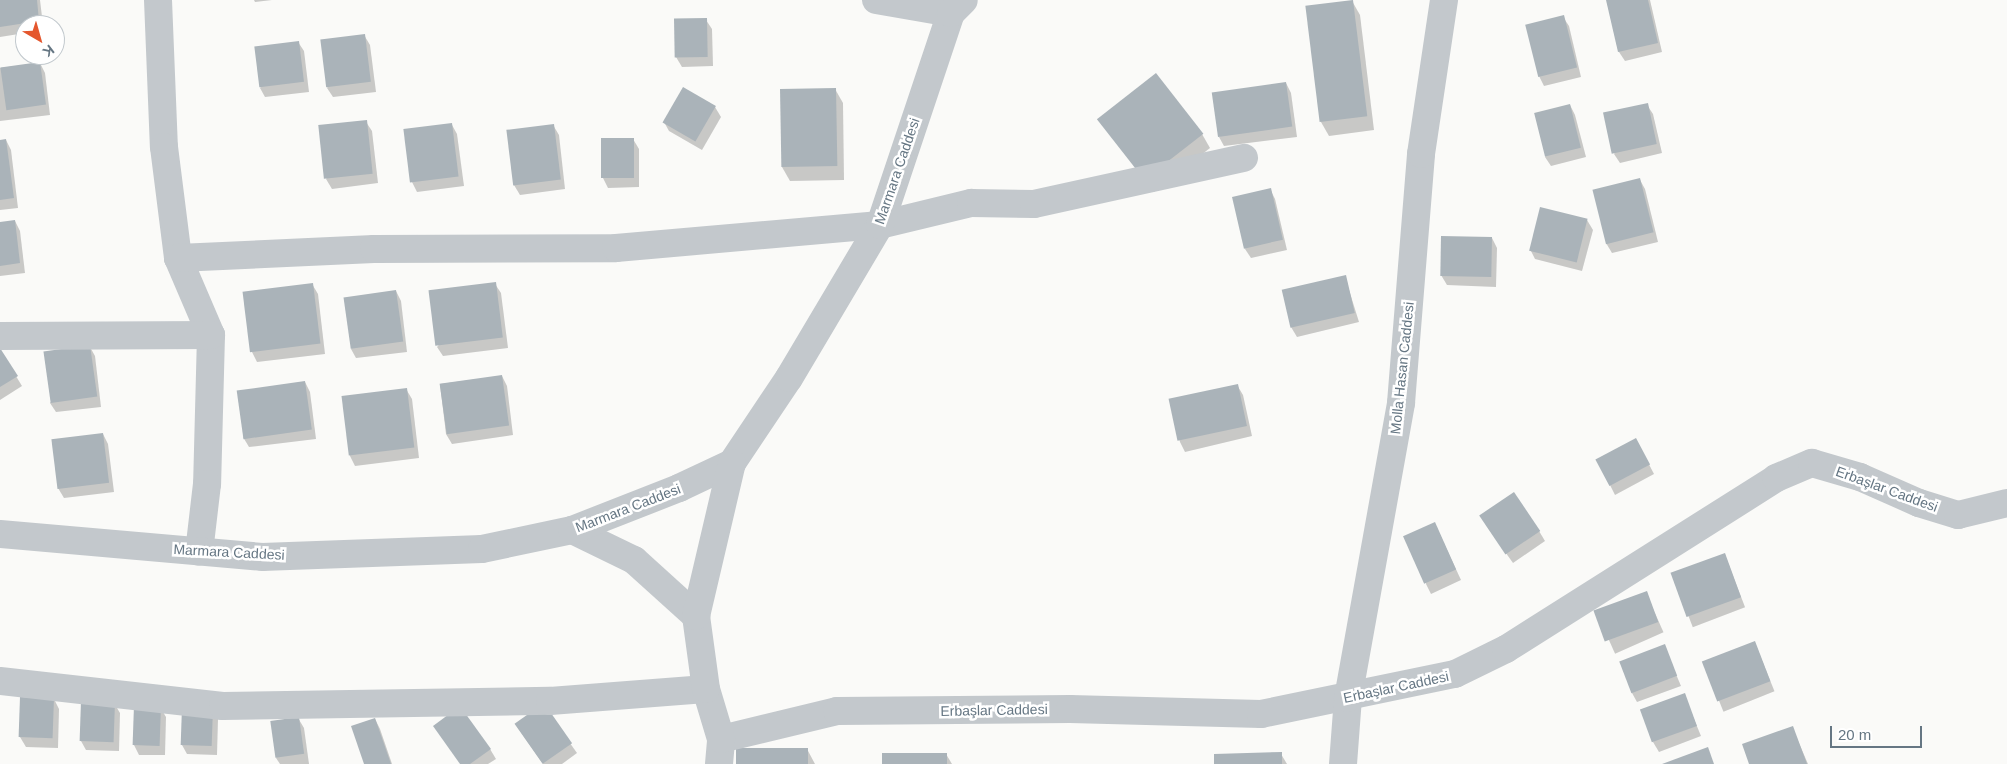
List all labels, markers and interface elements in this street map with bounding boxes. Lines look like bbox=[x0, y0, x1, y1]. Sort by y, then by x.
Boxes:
north arrow bbox=[15, 15, 65, 65]
text: K bbox=[40, 42, 58, 60]
street label: Marmara Caddesi bbox=[871, 116, 923, 226]
street label: Molla Hasan Caddesi bbox=[1387, 301, 1417, 435]
street label: Erbaşlar Caddesi bbox=[1834, 463, 1940, 515]
street label: Marmara Caddesi bbox=[573, 480, 683, 536]
street label: Marmara Caddesi bbox=[173, 541, 285, 563]
street label: Erbaşlar Caddesi bbox=[1342, 668, 1450, 706]
street label: Erbaşlar Caddesi bbox=[940, 701, 1048, 719]
scale bar bbox=[1832, 716, 1924, 748]
text: 20 m bbox=[1838, 726, 1871, 743]

